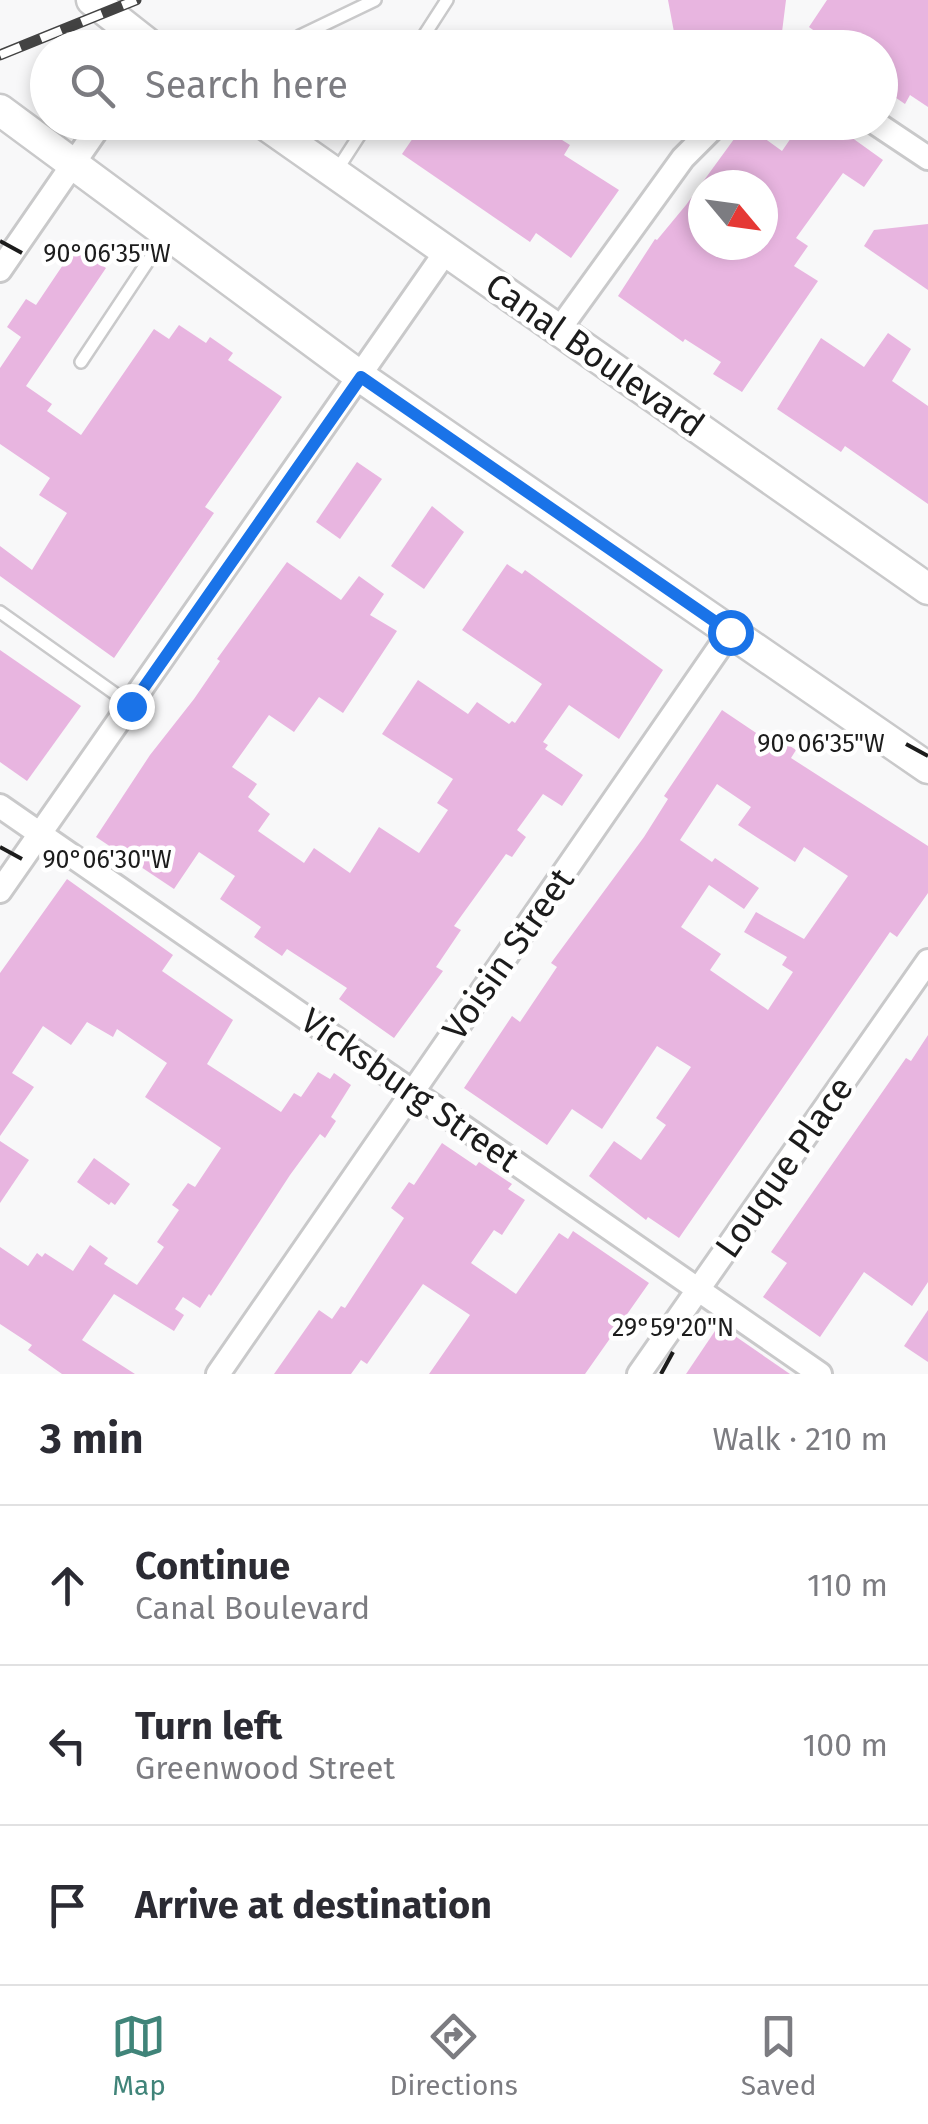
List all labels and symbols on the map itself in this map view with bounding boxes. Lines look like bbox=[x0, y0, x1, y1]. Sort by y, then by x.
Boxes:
north arrow bbox=[688, 170, 778, 260]
text: 90°06'35"W bbox=[43, 239, 171, 269]
street label: Canal Boulevard bbox=[478, 264, 712, 446]
route start bbox=[708, 610, 754, 656]
route end bbox=[109, 684, 155, 730]
text: 90°06'35"W bbox=[757, 729, 885, 759]
text: 90°06'30"W bbox=[42, 845, 172, 875]
street label: Voisin Street bbox=[433, 860, 583, 1048]
street label: Vicksburg Street bbox=[293, 999, 527, 1181]
street label: Louque Place bbox=[706, 1068, 862, 1266]
text: 29°59'20"N bbox=[612, 1313, 734, 1343]

